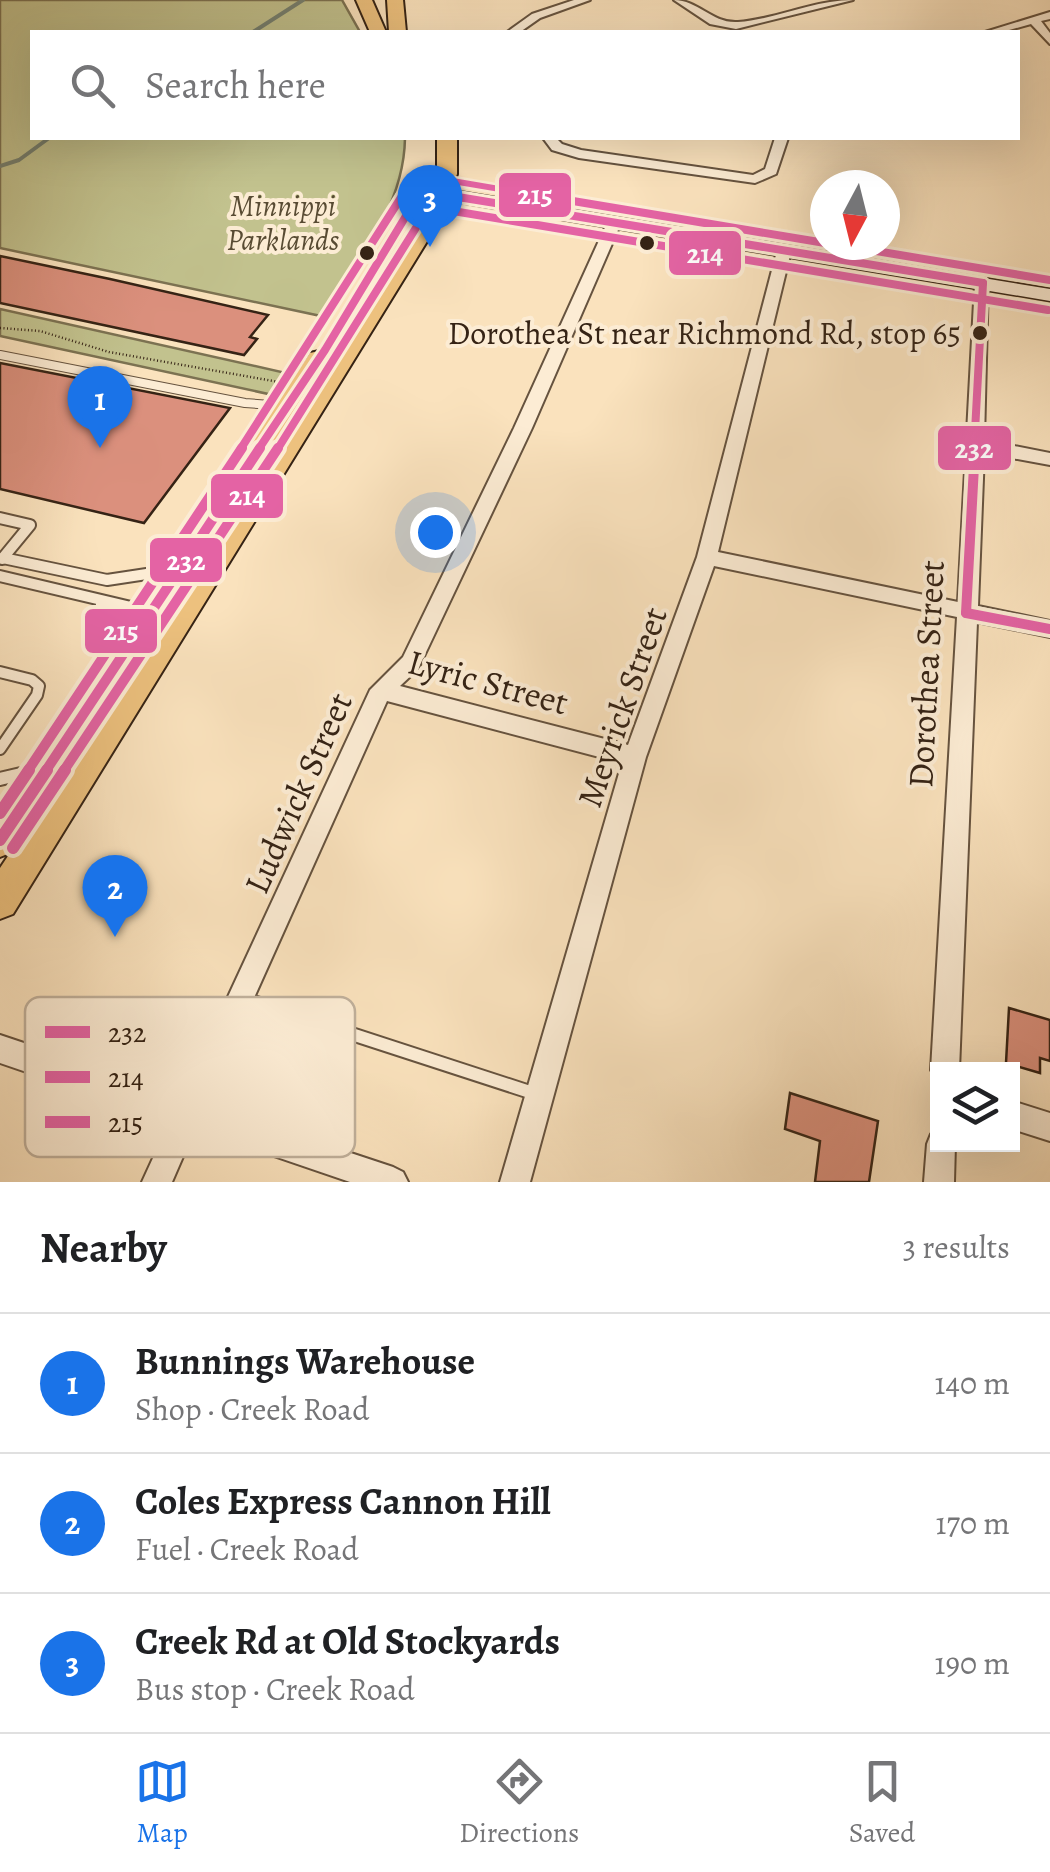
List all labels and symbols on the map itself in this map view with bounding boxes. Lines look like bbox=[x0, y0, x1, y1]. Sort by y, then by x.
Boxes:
pin: 3 bbox=[398, 164, 462, 247]
north arrow bbox=[810, 170, 900, 260]
line badge: 215 bbox=[497, 171, 573, 219]
text: 215 bbox=[517, 176, 553, 214]
park label: Minnippi Parklands bbox=[227, 186, 339, 260]
line badge: 214 bbox=[667, 229, 743, 277]
unlabelled marker bbox=[637, 233, 657, 253]
text: 214 bbox=[687, 235, 723, 273]
unlabelled marker bbox=[357, 243, 377, 263]
place label: Dorothea St near Richmond Rd, stop 65 bbox=[448, 311, 961, 355]
marker: Dorothea St near Richmond Rd, stop 65 bbox=[970, 323, 990, 343]
pin: 1 bbox=[68, 366, 132, 448]
line badge: 232 bbox=[936, 424, 1013, 472]
text: 232 bbox=[954, 430, 994, 468]
line badge: 214 bbox=[209, 472, 285, 520]
text: 214 bbox=[229, 477, 265, 515]
your location bbox=[410, 507, 461, 558]
line badge: 232 bbox=[148, 536, 224, 584]
text: 232 bbox=[166, 542, 206, 580]
street label: Dorothea Street bbox=[896, 559, 956, 789]
street label: Meyrick Street bbox=[565, 600, 679, 814]
line badge: 215 bbox=[83, 607, 159, 655]
text: 215 bbox=[103, 612, 139, 650]
street label: Lyric Street bbox=[403, 638, 573, 726]
street label: Ludwick Street bbox=[232, 685, 364, 901]
pin: 2 bbox=[82, 854, 148, 937]
legend bbox=[25, 997, 355, 1157]
text: 232 bbox=[108, 1014, 146, 1052]
text: 214 bbox=[108, 1059, 144, 1097]
text: 215 bbox=[108, 1104, 143, 1142]

